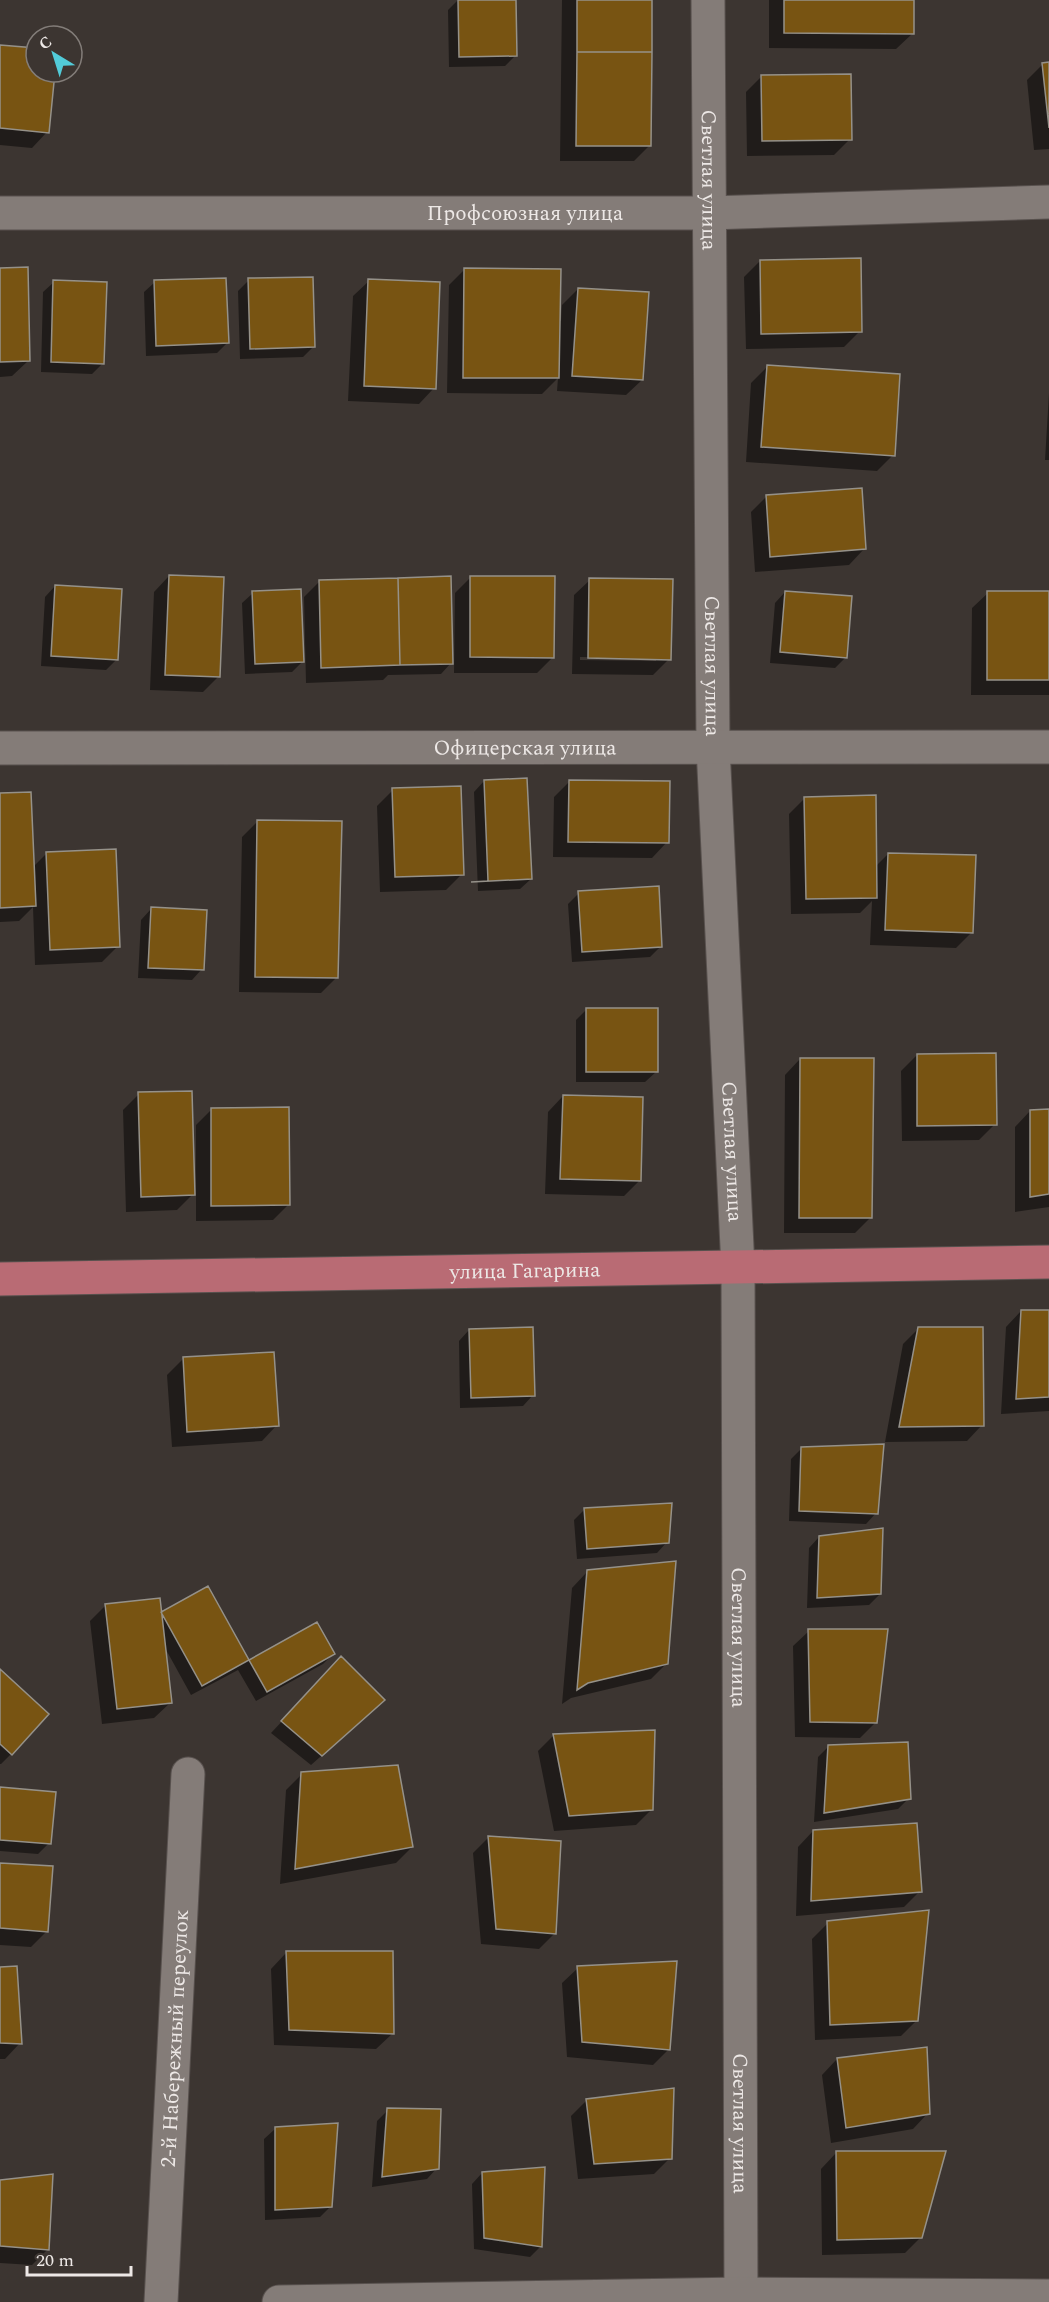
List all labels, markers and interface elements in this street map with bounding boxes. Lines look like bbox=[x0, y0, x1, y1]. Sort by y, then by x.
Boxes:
north arrow bbox=[24, 24, 84, 84]
text: С bbox=[34, 30, 57, 56]
street label: Светлая улица bbox=[692, 109, 725, 251]
street label: Профсоюзная улица bbox=[427, 198, 624, 230]
street label: Светлая улица bbox=[695, 595, 728, 737]
street label: Офицерская улица bbox=[433, 732, 617, 765]
street label: Светлая улица bbox=[712, 1080, 751, 1223]
street label: улица Гагарина bbox=[448, 1254, 601, 1289]
street label: Светлая улица bbox=[722, 1567, 754, 1709]
street label: 2-й Набережный переулок bbox=[153, 1908, 198, 2168]
street label: Светлая улица bbox=[723, 2053, 756, 2195]
scale bar bbox=[27, 2239, 130, 2277]
text: 20 m bbox=[36, 2247, 74, 2274]

